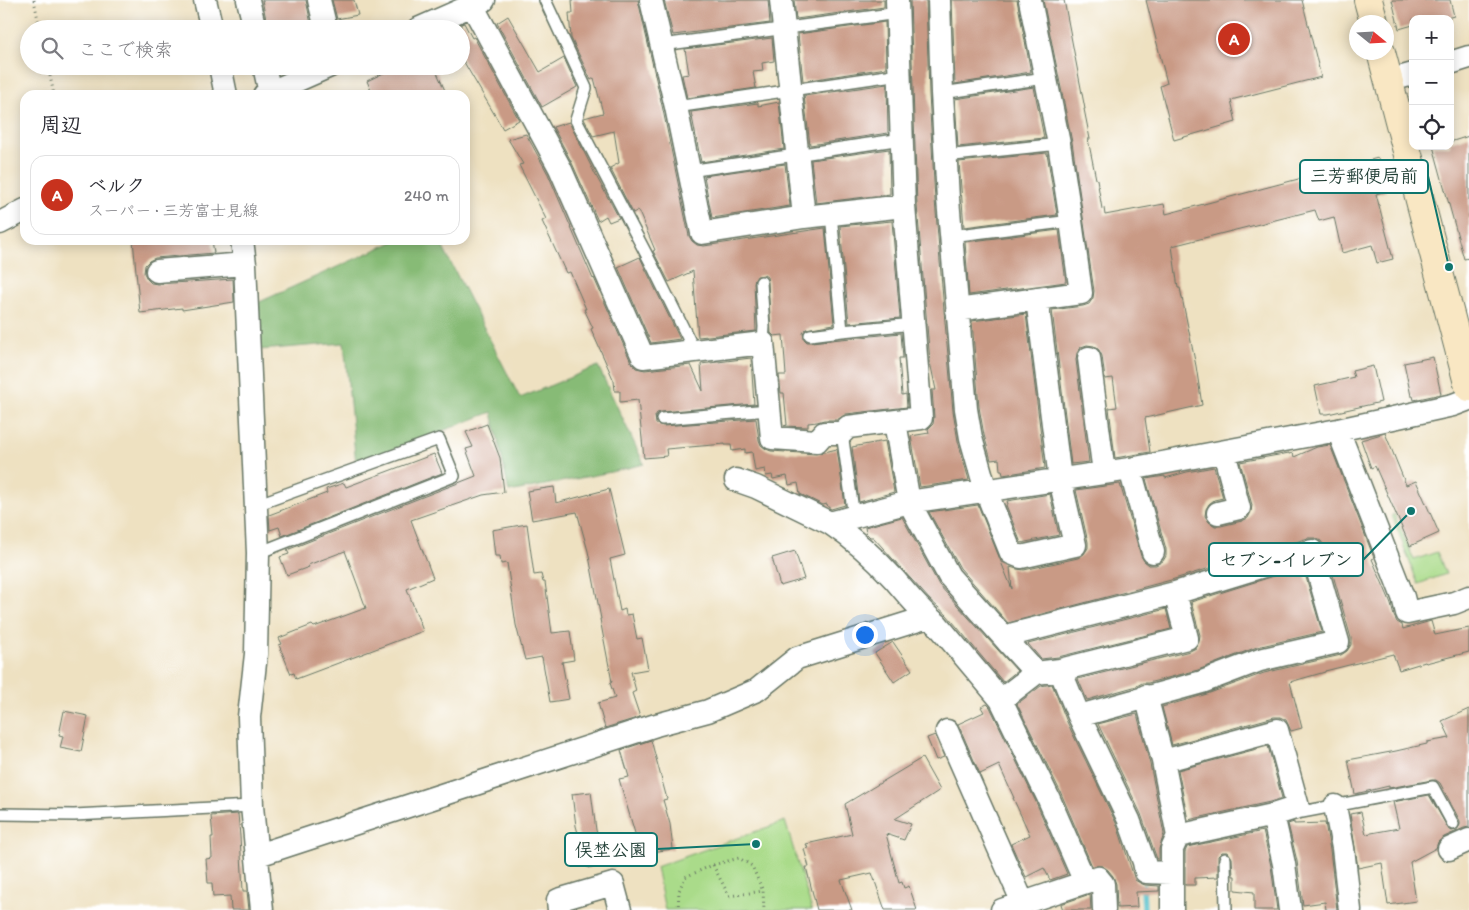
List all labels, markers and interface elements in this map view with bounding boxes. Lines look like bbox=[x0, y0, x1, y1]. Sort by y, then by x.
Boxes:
north arrow bbox=[1349, 15, 1394, 60]
map controls bbox=[1409, 15, 1454, 150]
button: + bbox=[1409, 15, 1454, 60]
search box bbox=[20, 20, 470, 75]
pin: A bbox=[1218, 20, 1250, 58]
icon: search bbox=[38, 34, 66, 62]
text: ここで検索 bbox=[78, 38, 173, 61]
button: − bbox=[1409, 60, 1454, 105]
button: locate bbox=[1409, 105, 1454, 150]
text: 周辺 bbox=[40, 112, 82, 137]
callout: 三芳郵便局前 bbox=[1300, 160, 1428, 193]
text: 三芳郵便局前 bbox=[1310, 165, 1418, 187]
text: ベルク bbox=[88, 174, 145, 197]
text: A bbox=[52, 186, 62, 205]
text: 240 m bbox=[404, 186, 449, 205]
text: スーパー · 三芳富士見線 bbox=[88, 201, 258, 220]
callout: セブン-イレブン bbox=[1209, 543, 1363, 576]
text: セブン-イレブン bbox=[1219, 549, 1353, 571]
your location bbox=[852, 622, 878, 648]
callout: 俣埜公園 bbox=[565, 833, 657, 866]
text: 俣埜公園 bbox=[575, 839, 647, 861]

